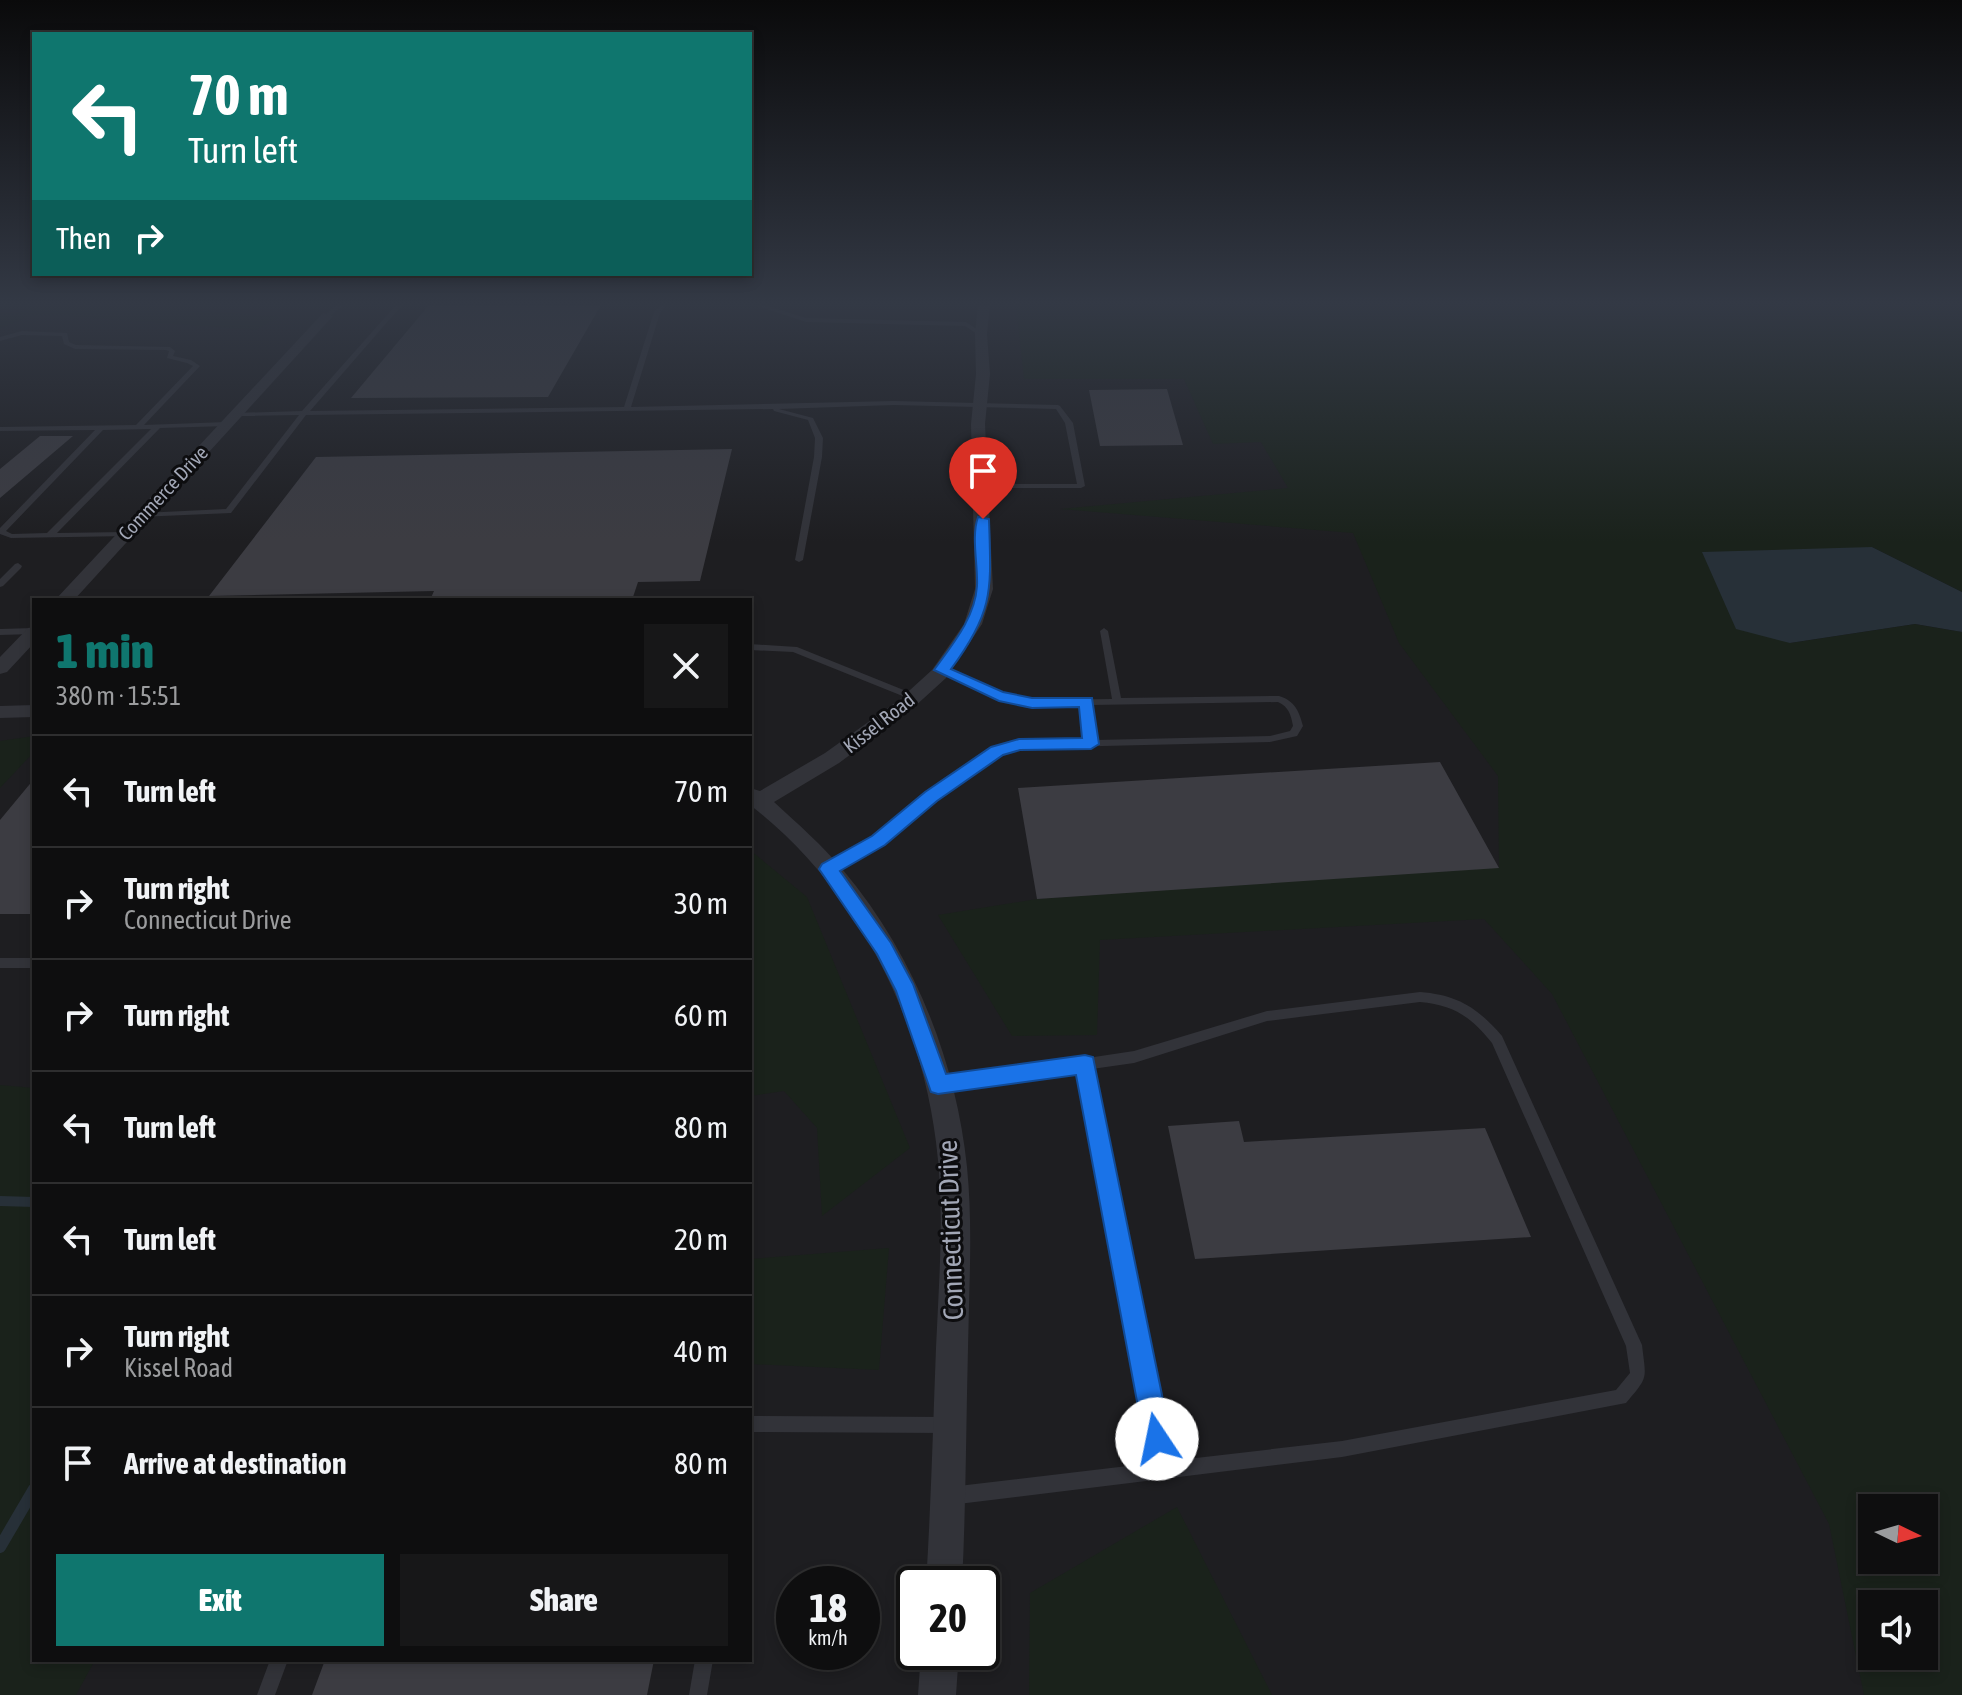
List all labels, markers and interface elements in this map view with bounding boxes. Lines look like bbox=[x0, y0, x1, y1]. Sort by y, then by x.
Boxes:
text: 70 m bbox=[188, 63, 289, 127]
icon: left bbox=[56, 64, 160, 168]
text: Turn left bbox=[188, 129, 298, 171]
icon: right bbox=[127, 216, 171, 260]
text: Then bbox=[56, 221, 111, 255]
pin bbox=[949, 437, 1017, 519]
street label: Commerce Drive bbox=[113, 441, 212, 544]
icon: arrive bbox=[961, 449, 1005, 493]
text: 1 min bbox=[56, 623, 154, 678]
button: close bbox=[644, 624, 728, 708]
text: 380 m · 15:51 bbox=[56, 681, 181, 711]
street label: Kissel Road bbox=[839, 688, 919, 757]
icon: left bbox=[56, 769, 100, 813]
text: Turn left bbox=[124, 774, 216, 808]
text: 70 m bbox=[674, 774, 728, 808]
text: Turn right bbox=[124, 871, 230, 905]
icon: right bbox=[56, 881, 100, 925]
text: 30 m bbox=[674, 886, 728, 920]
text: Connecticut Drive bbox=[124, 905, 292, 935]
icon: right bbox=[56, 993, 100, 1037]
text: Turn right bbox=[124, 998, 230, 1032]
text: 60 m bbox=[674, 998, 728, 1032]
icon: left bbox=[56, 1105, 100, 1149]
text: Turn left bbox=[124, 1110, 216, 1144]
text: 80 m bbox=[674, 1110, 728, 1144]
street label: Connecticut Drive bbox=[931, 1139, 969, 1321]
icon: left bbox=[56, 1217, 100, 1261]
text: Turn left bbox=[124, 1222, 216, 1256]
text: 20 m bbox=[674, 1222, 728, 1256]
text: Turn right bbox=[124, 1319, 230, 1353]
icon: right bbox=[56, 1329, 100, 1373]
text: 40 m bbox=[674, 1334, 728, 1368]
text: Kissel Road bbox=[124, 1353, 233, 1383]
position arrow bbox=[1115, 1397, 1199, 1481]
icon: arrive bbox=[56, 1441, 100, 1485]
text: Arrive at destination bbox=[124, 1446, 346, 1480]
text: 80 m bbox=[674, 1446, 728, 1480]
north arrow bbox=[1858, 1494, 1938, 1574]
map controls bbox=[1858, 1494, 1938, 1670]
button: Exit bbox=[56, 1554, 384, 1646]
button: Share bbox=[400, 1554, 728, 1646]
speed limit sign: 20 bbox=[896, 1566, 1000, 1670]
text: 18 bbox=[809, 1585, 847, 1630]
button: sound bbox=[1858, 1590, 1938, 1670]
text: km/h bbox=[808, 1626, 848, 1649]

